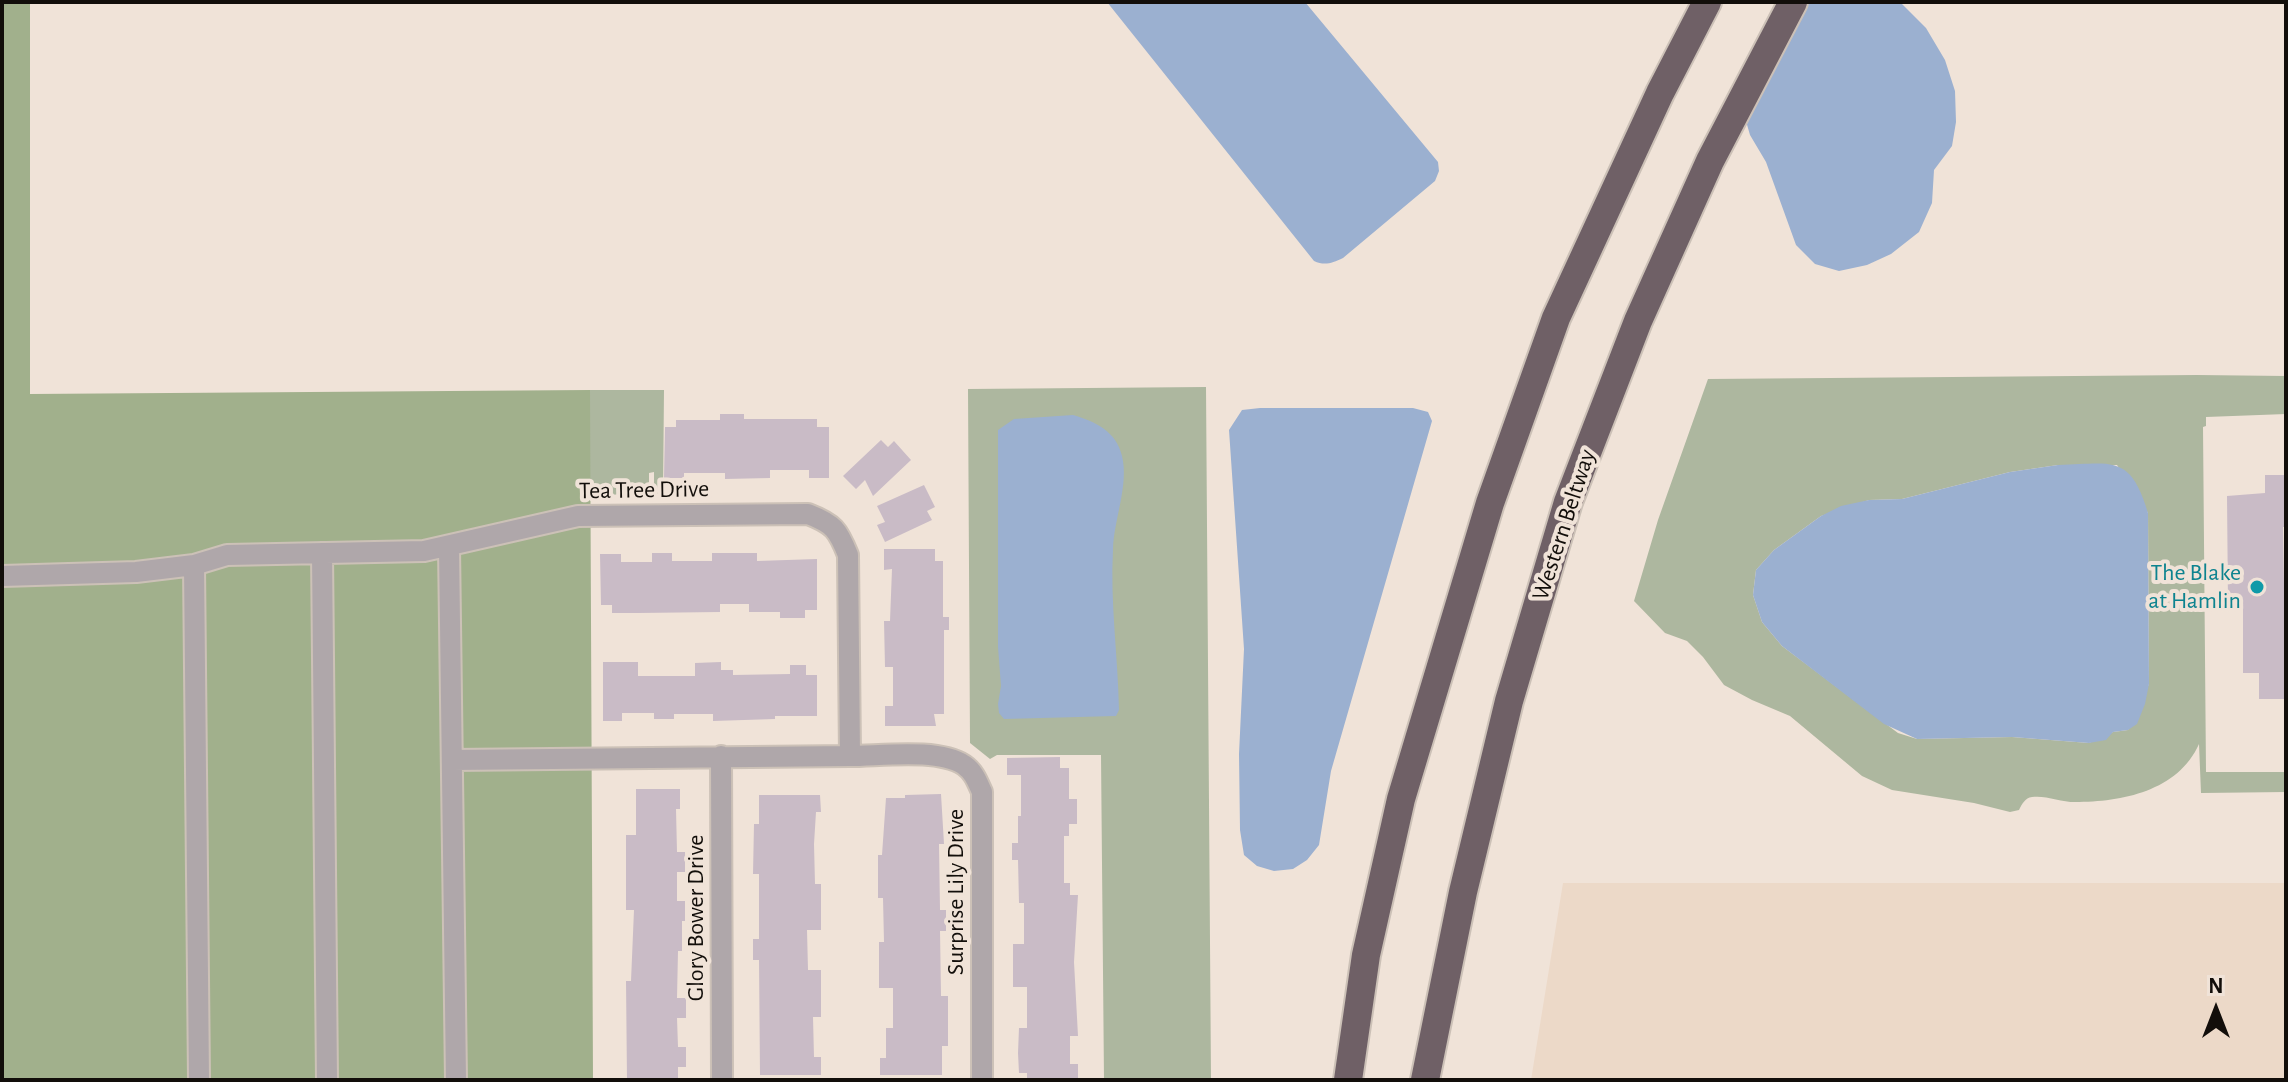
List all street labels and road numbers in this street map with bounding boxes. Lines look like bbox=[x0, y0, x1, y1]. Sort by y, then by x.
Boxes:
street label: Western Beltway bbox=[1526, 446, 1602, 604]
street label: Tea Tree Drive bbox=[579, 474, 709, 506]
street label: Surprise Lily Drive bbox=[942, 809, 970, 975]
street label: Glory Bower Drive bbox=[682, 835, 710, 1001]

